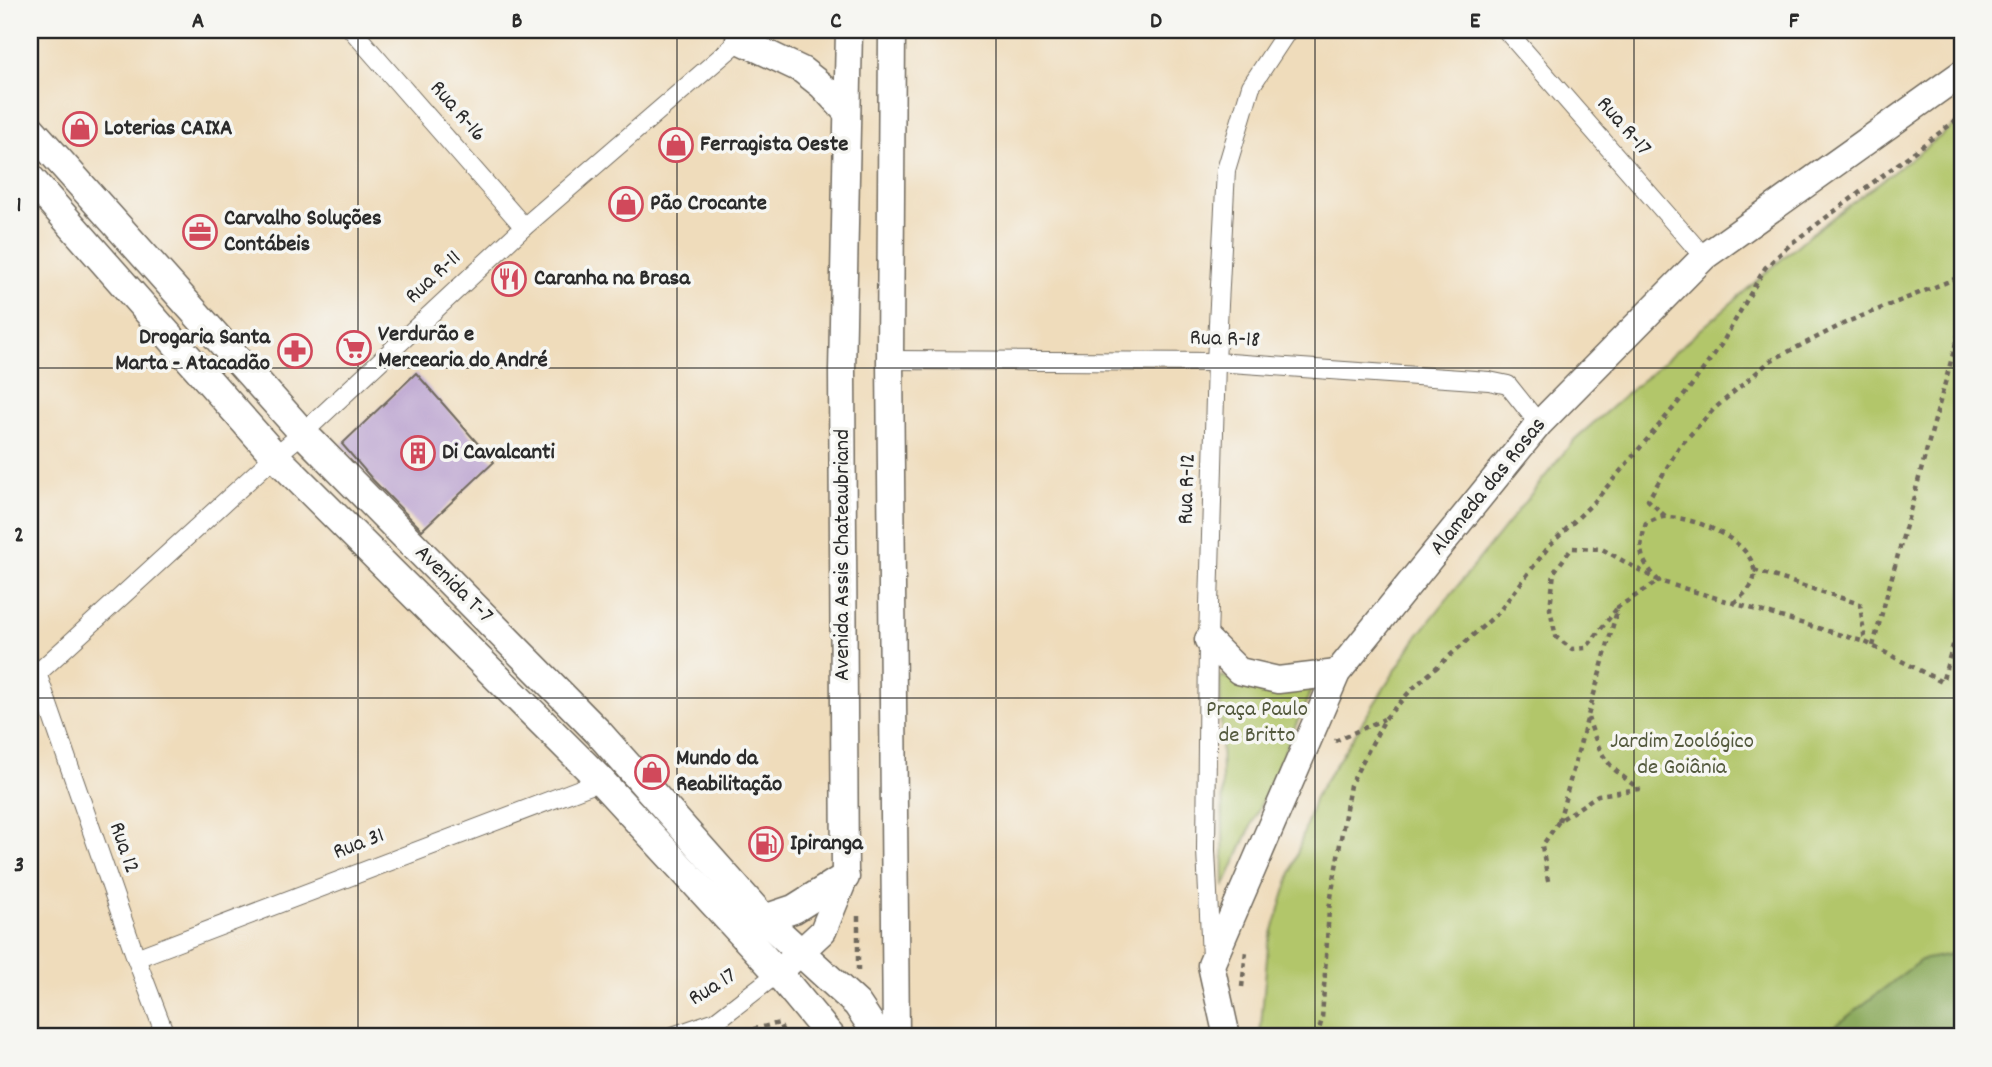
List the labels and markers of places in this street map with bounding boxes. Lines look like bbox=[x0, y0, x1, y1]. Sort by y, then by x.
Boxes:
shop icon: Loterias CAIXA bbox=[61, 110, 99, 148]
place label: Loterias CAIXA bbox=[104, 113, 232, 146]
shop icon: Ferragista Oeste bbox=[657, 126, 695, 164]
place label: Ferragista Oeste bbox=[700, 129, 848, 162]
shop icon: Pão Crocante bbox=[607, 185, 645, 223]
place label: Pão Crocante bbox=[650, 188, 767, 221]
place label: Carvalho Soluções Contábeis bbox=[224, 203, 382, 262]
office icon: Carvalho Soluções Contábeis bbox=[181, 213, 219, 251]
restaurant icon: Caranha na Brasa bbox=[490, 260, 528, 298]
place label: Caranha na Brasa bbox=[534, 263, 691, 296]
place label: Verdurão e Mercearia do André bbox=[378, 319, 548, 378]
place label: Drogaria Santa Marta - Atacadão bbox=[115, 322, 271, 381]
supermarket icon: Verdurão e Mercearia do André bbox=[335, 329, 373, 367]
pharmacy icon: Drogaria Santa Marta - Atacadão bbox=[276, 332, 314, 370]
building icon: Di Cavalcanti bbox=[399, 434, 437, 472]
place label: Di Cavalcanti bbox=[442, 437, 555, 470]
place label: Mundo da Reabilitação bbox=[676, 743, 782, 802]
shop icon: Mundo da Reabilitação bbox=[633, 753, 671, 791]
fuel station icon: Ipiranga bbox=[747, 825, 785, 863]
place label: Ipiranga bbox=[790, 828, 864, 861]

